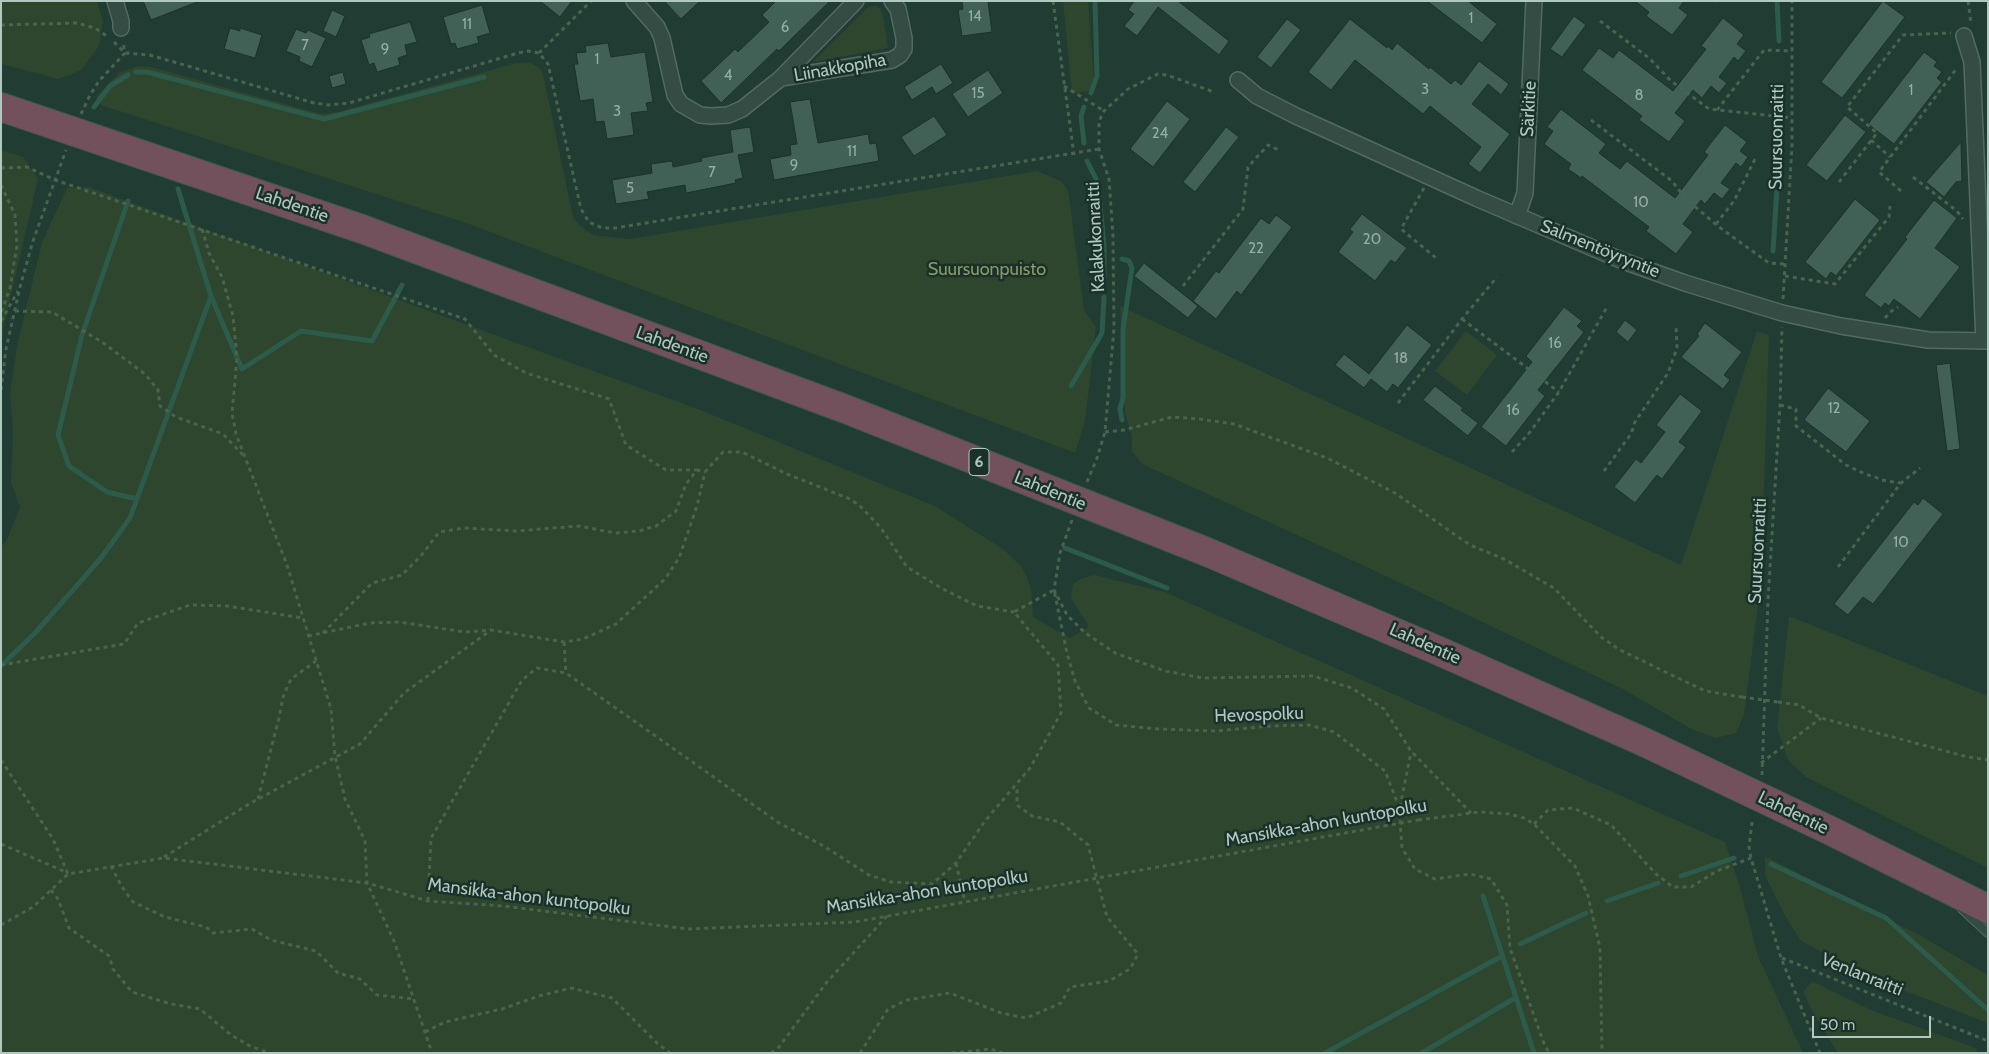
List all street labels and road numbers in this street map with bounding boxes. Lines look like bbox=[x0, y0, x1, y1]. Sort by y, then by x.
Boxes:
street label: Liinakkopiha bbox=[792, 49, 888, 87]
street label: Särkitie bbox=[1517, 81, 1541, 137]
street label: Suursuonraitti bbox=[1765, 84, 1789, 190]
street label: Kalakukonraitti bbox=[1082, 181, 1110, 293]
street label: Lahdentie bbox=[253, 182, 331, 228]
street label: Salmentöyryntie bbox=[1537, 215, 1663, 283]
street label: Lahdentie bbox=[633, 322, 711, 368]
road number: 6 bbox=[969, 448, 989, 476]
street label: Lahdentie bbox=[1011, 467, 1089, 515]
street label: Suursuonraitti bbox=[1744, 498, 1772, 604]
street label: Lahdentie bbox=[1386, 619, 1464, 669]
street label: Hevospolku bbox=[1214, 703, 1304, 727]
street label: Lahdentie bbox=[1754, 787, 1832, 839]
street label: Mansikka-ahon kuntopolku bbox=[1224, 795, 1428, 851]
street label: Mansikka-ahon kuntopolku bbox=[824, 865, 1030, 919]
street label: Mansikka-ahon kuntopolku bbox=[426, 874, 632, 920]
street label: Venlanraitti bbox=[1818, 949, 1906, 1001]

